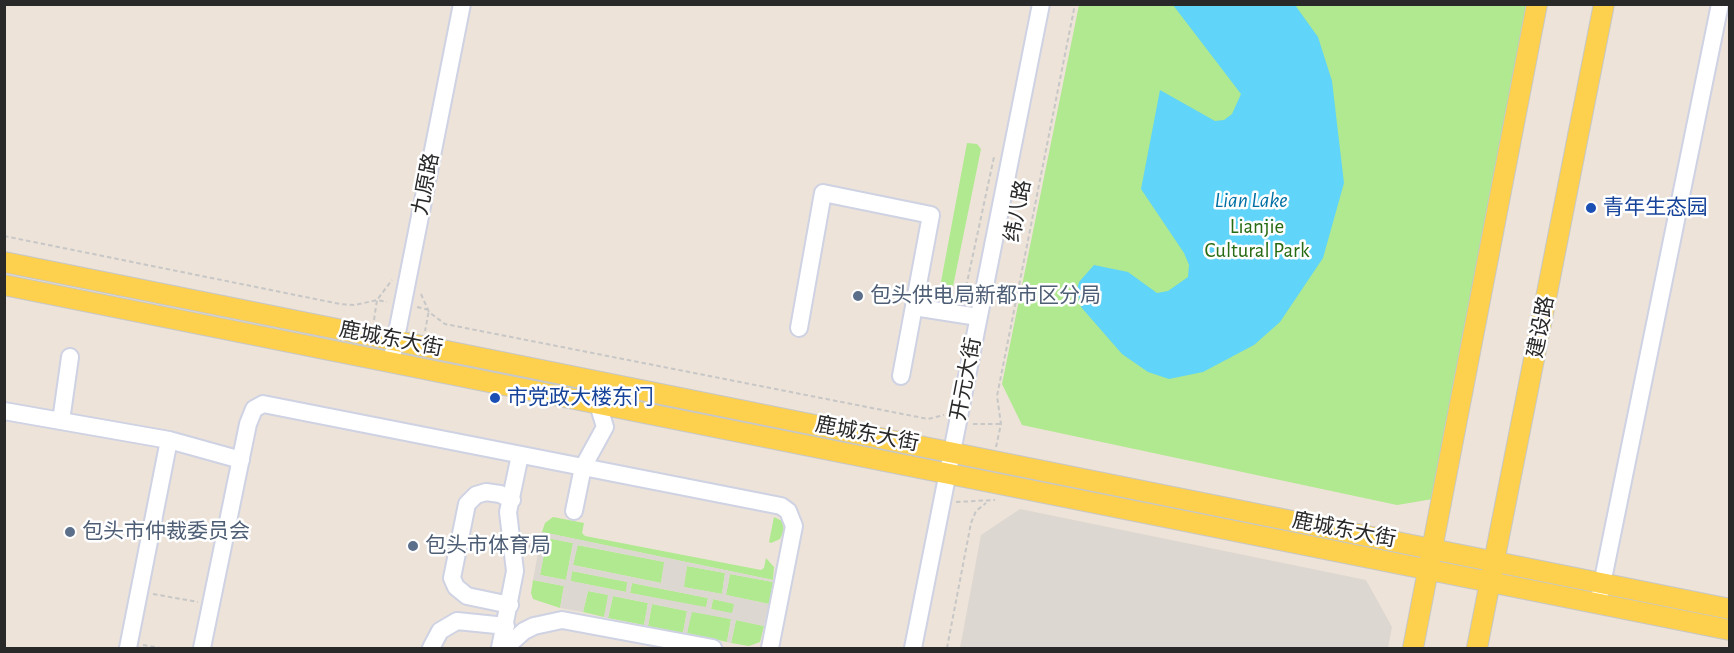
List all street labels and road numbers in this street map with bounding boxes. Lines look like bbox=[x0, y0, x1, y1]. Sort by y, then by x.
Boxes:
street label: 九原路 bbox=[408, 151, 444, 217]
street label: 纬八路 bbox=[1000, 178, 1036, 244]
street label: 建设路 bbox=[1523, 294, 1559, 360]
street label: 鹿城东大街 bbox=[337, 317, 445, 361]
street label: 开元大街 bbox=[946, 335, 986, 423]
street label: 鹿城东大街 bbox=[813, 412, 921, 456]
street label: 鹿城东大街 bbox=[1290, 508, 1398, 552]

